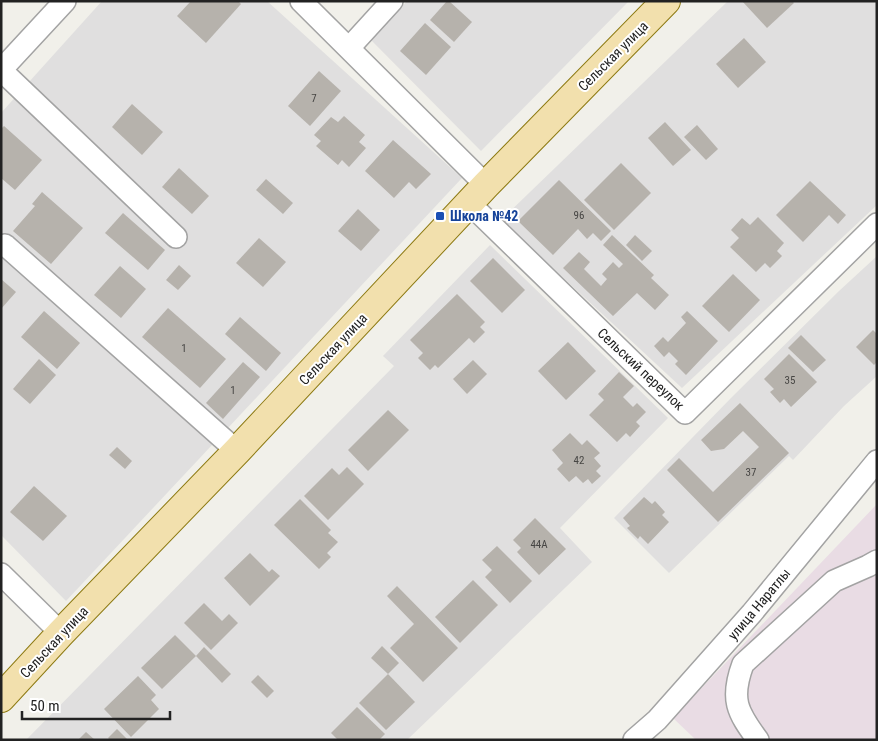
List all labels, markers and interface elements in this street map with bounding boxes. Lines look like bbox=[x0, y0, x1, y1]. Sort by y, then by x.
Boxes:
street label: Сельская улица bbox=[575, 18, 651, 94]
house number: 7 bbox=[311, 92, 317, 105]
place label: Школа №42 bbox=[450, 208, 518, 224]
house number: 96 bbox=[574, 209, 584, 222]
marker: Школа №42 bbox=[434, 210, 446, 222]
street label: Сельская улица bbox=[296, 310, 370, 388]
street label: Сельский переулок bbox=[594, 325, 688, 413]
house number: 1 bbox=[181, 342, 187, 355]
house number: 35 bbox=[785, 374, 795, 387]
house number: 1 bbox=[230, 384, 236, 397]
house number: 42 bbox=[574, 454, 584, 467]
house number: 37 bbox=[746, 466, 756, 479]
house number: 44А bbox=[530, 538, 548, 551]
street label: улица Наратлы bbox=[725, 565, 793, 643]
street label: Сельская улица bbox=[17, 603, 91, 681]
scale bar bbox=[22, 688, 170, 720]
text: 50 m bbox=[30, 697, 60, 715]

